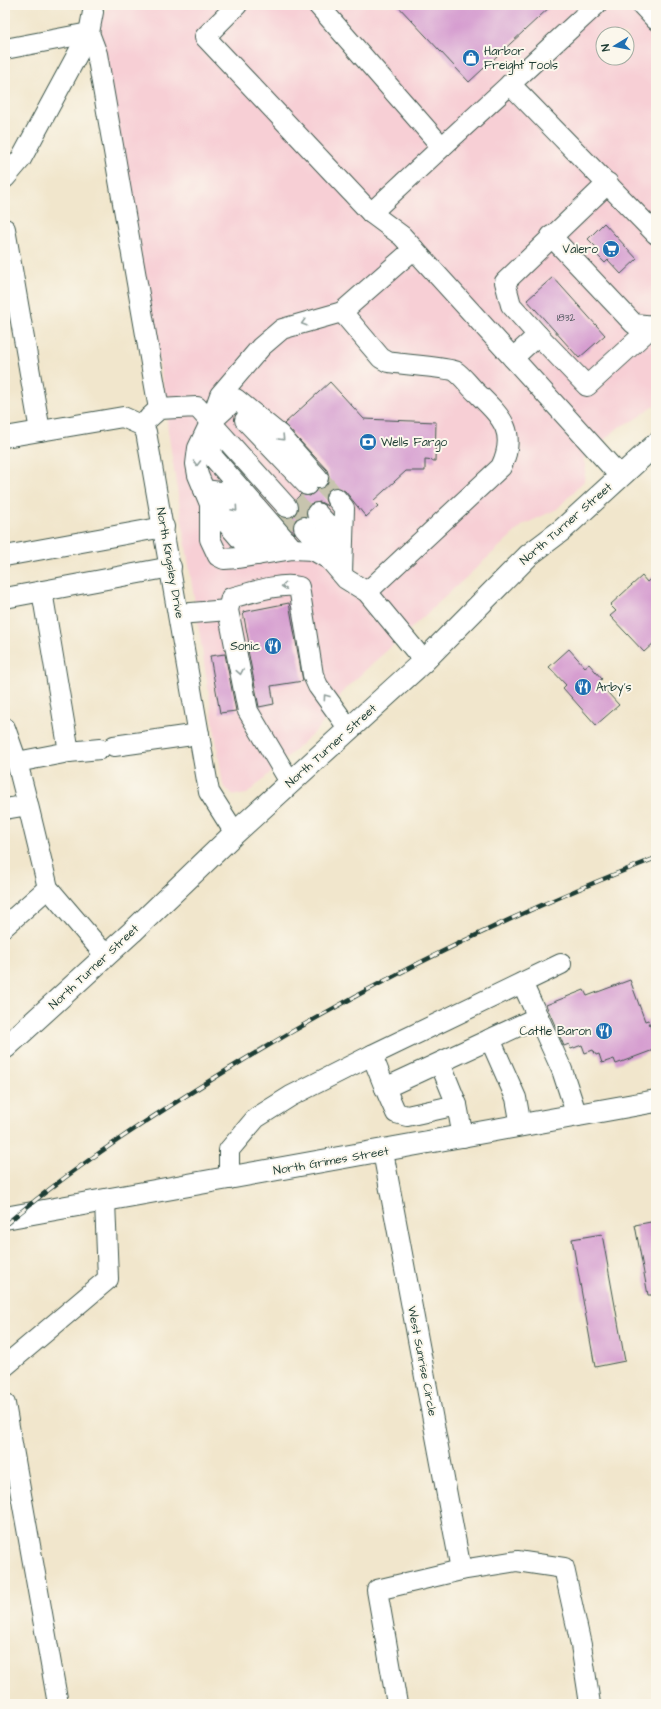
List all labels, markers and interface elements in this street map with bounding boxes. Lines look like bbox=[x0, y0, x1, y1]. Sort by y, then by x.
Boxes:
north arrow bbox=[595, 26, 635, 66]
place label: Harbor Freight Tools bbox=[484, 43, 558, 75]
text: N bbox=[598, 43, 614, 52]
shop icon: Harbor Freight Tools bbox=[461, 48, 481, 68]
supermarket icon: Valero bbox=[601, 239, 621, 259]
place label: Valero bbox=[563, 241, 598, 258]
house number: 1832 bbox=[557, 311, 576, 325]
one-way arrow bbox=[301, 318, 308, 327]
bank icon: Wells Fargo bbox=[358, 432, 378, 452]
one-way arrow bbox=[277, 433, 284, 440]
place label: Wells Fargo bbox=[381, 434, 448, 452]
one-way arrow bbox=[193, 460, 201, 466]
street label: North Turner Street bbox=[516, 479, 616, 569]
one-way arrow bbox=[230, 504, 237, 511]
street label: North Kingsley Drive bbox=[151, 506, 188, 621]
one-way arrow bbox=[281, 581, 287, 590]
restaurant icon: Sonic bbox=[263, 636, 283, 656]
place label: Sonic bbox=[230, 638, 260, 655]
one-way arrow bbox=[236, 669, 244, 675]
restaurant icon: Arby's bbox=[573, 677, 593, 697]
place label: Arby's bbox=[596, 679, 632, 697]
one-way arrow bbox=[324, 694, 331, 701]
street label: North Turner Street bbox=[282, 700, 381, 792]
street label: North Turner Street bbox=[45, 921, 143, 1013]
restaurant icon: Cattle Baron bbox=[594, 1021, 614, 1041]
place label: Cattle Baron bbox=[520, 1023, 591, 1040]
street label: North Grimes Street bbox=[272, 1142, 390, 1180]
street label: West Sunrise Circle bbox=[403, 1304, 441, 1418]

